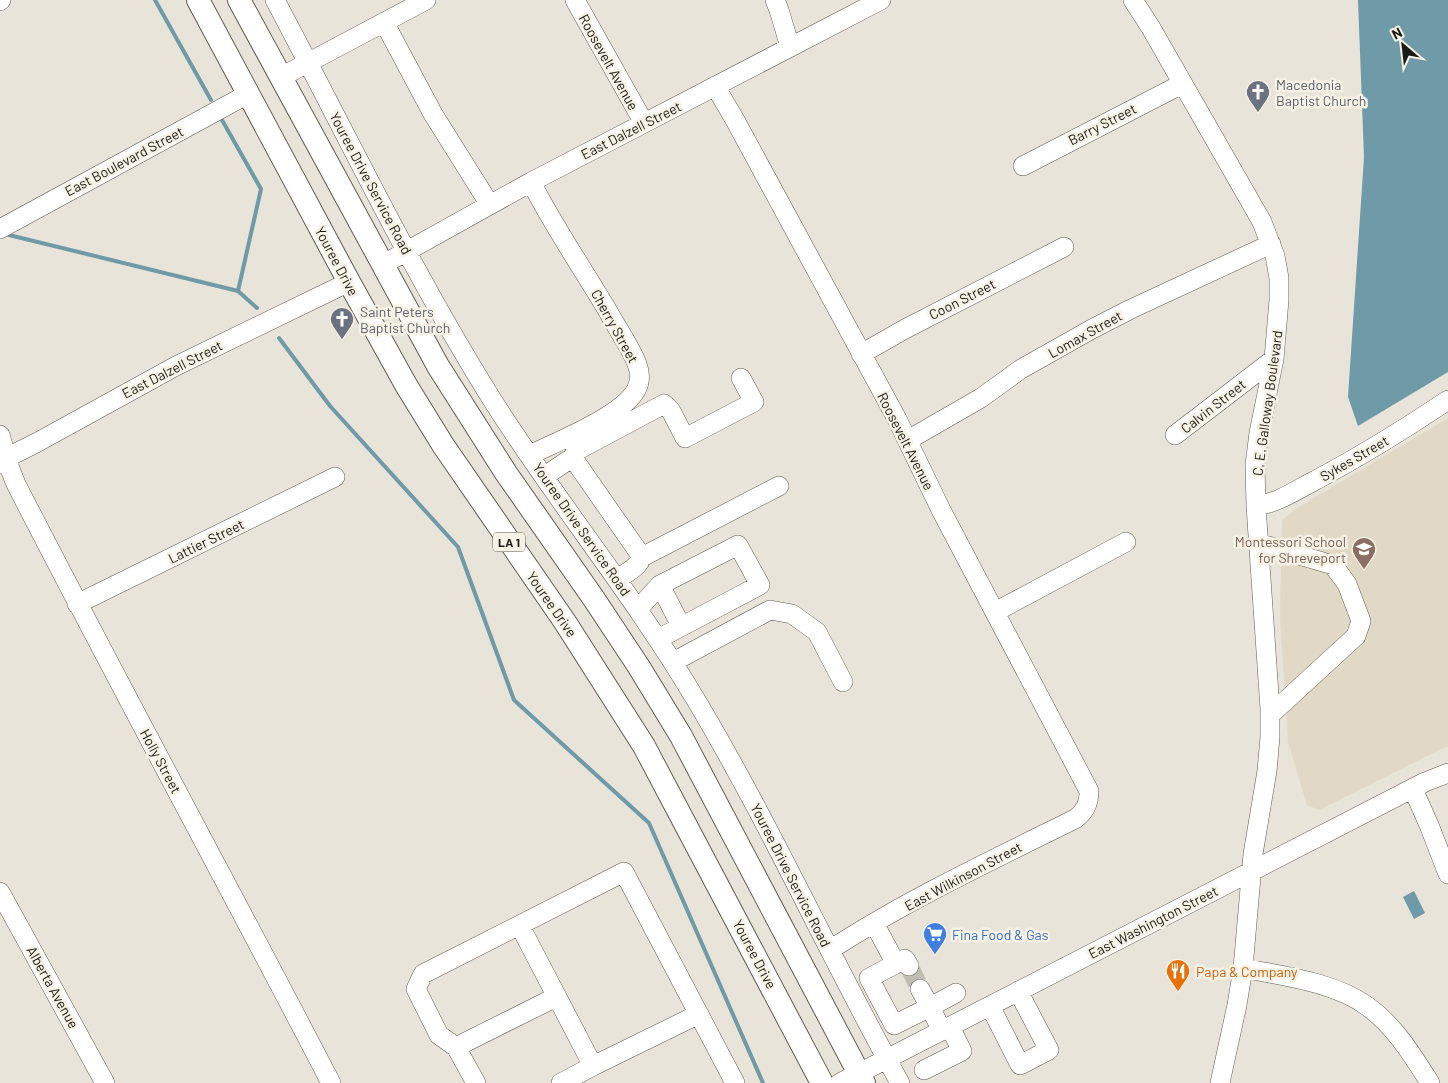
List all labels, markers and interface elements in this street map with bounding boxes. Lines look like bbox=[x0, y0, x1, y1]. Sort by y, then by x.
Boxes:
street label: Roosevelt Avenue bbox=[576, 11, 642, 113]
north arrow bbox=[1378, 20, 1428, 70]
text: N bbox=[1389, 23, 1405, 43]
place label: Macedonia Baptist Church bbox=[1276, 76, 1366, 109]
church icon: Macedonia Baptist Church bbox=[1245, 79, 1271, 113]
street label: East Dalzell Street bbox=[578, 97, 684, 163]
street label: Barry Street bbox=[1065, 100, 1139, 148]
street label: Youree Drive Service Road bbox=[326, 109, 416, 257]
street label: East Boulevard Street bbox=[62, 123, 186, 199]
street label: Youree Drive bbox=[312, 223, 362, 299]
street label: Coon Street bbox=[926, 275, 998, 323]
street label: Cherry Street bbox=[588, 286, 642, 366]
place label: Saint Peters Baptist Church bbox=[360, 303, 450, 336]
church icon: Saint Peters Baptist Church bbox=[329, 306, 355, 340]
street label: Lomax Street bbox=[1045, 307, 1125, 361]
street label: C. E. Galloway Boulevard bbox=[1248, 329, 1286, 477]
street label: East Dalzell Street bbox=[119, 336, 225, 402]
street label: Calvin Street bbox=[1177, 375, 1249, 437]
street label: Roosevelt Avenue bbox=[874, 389, 938, 493]
street label: Sykes Street bbox=[1317, 432, 1391, 484]
street label: Youree Drive Service Road bbox=[530, 459, 634, 599]
street label: Lattier Street bbox=[165, 515, 247, 567]
road number: LA 1 bbox=[493, 532, 525, 552]
place label: Montessori School for Shreveport bbox=[1235, 533, 1346, 566]
school or university icon: Montessori School for Shreveport bbox=[1351, 536, 1377, 570]
street label: Youree Drive bbox=[523, 568, 581, 640]
street label: Holly Street bbox=[137, 726, 185, 796]
street label: Youree Drive Service Road bbox=[747, 800, 835, 950]
street label: East Wilkinson Street bbox=[901, 838, 1025, 914]
street label: East Washington Street bbox=[1085, 882, 1221, 962]
street label: Youree Drive bbox=[730, 916, 780, 992]
supermarket icon: Fina Food & Gas bbox=[922, 921, 948, 955]
place label: Fina Food & Gas bbox=[952, 926, 1049, 943]
street label: Alberta Avenue bbox=[23, 943, 83, 1031]
restaurant icon: Papa & Company bbox=[1165, 958, 1191, 992]
place label: Papa & Company bbox=[1196, 963, 1298, 980]

